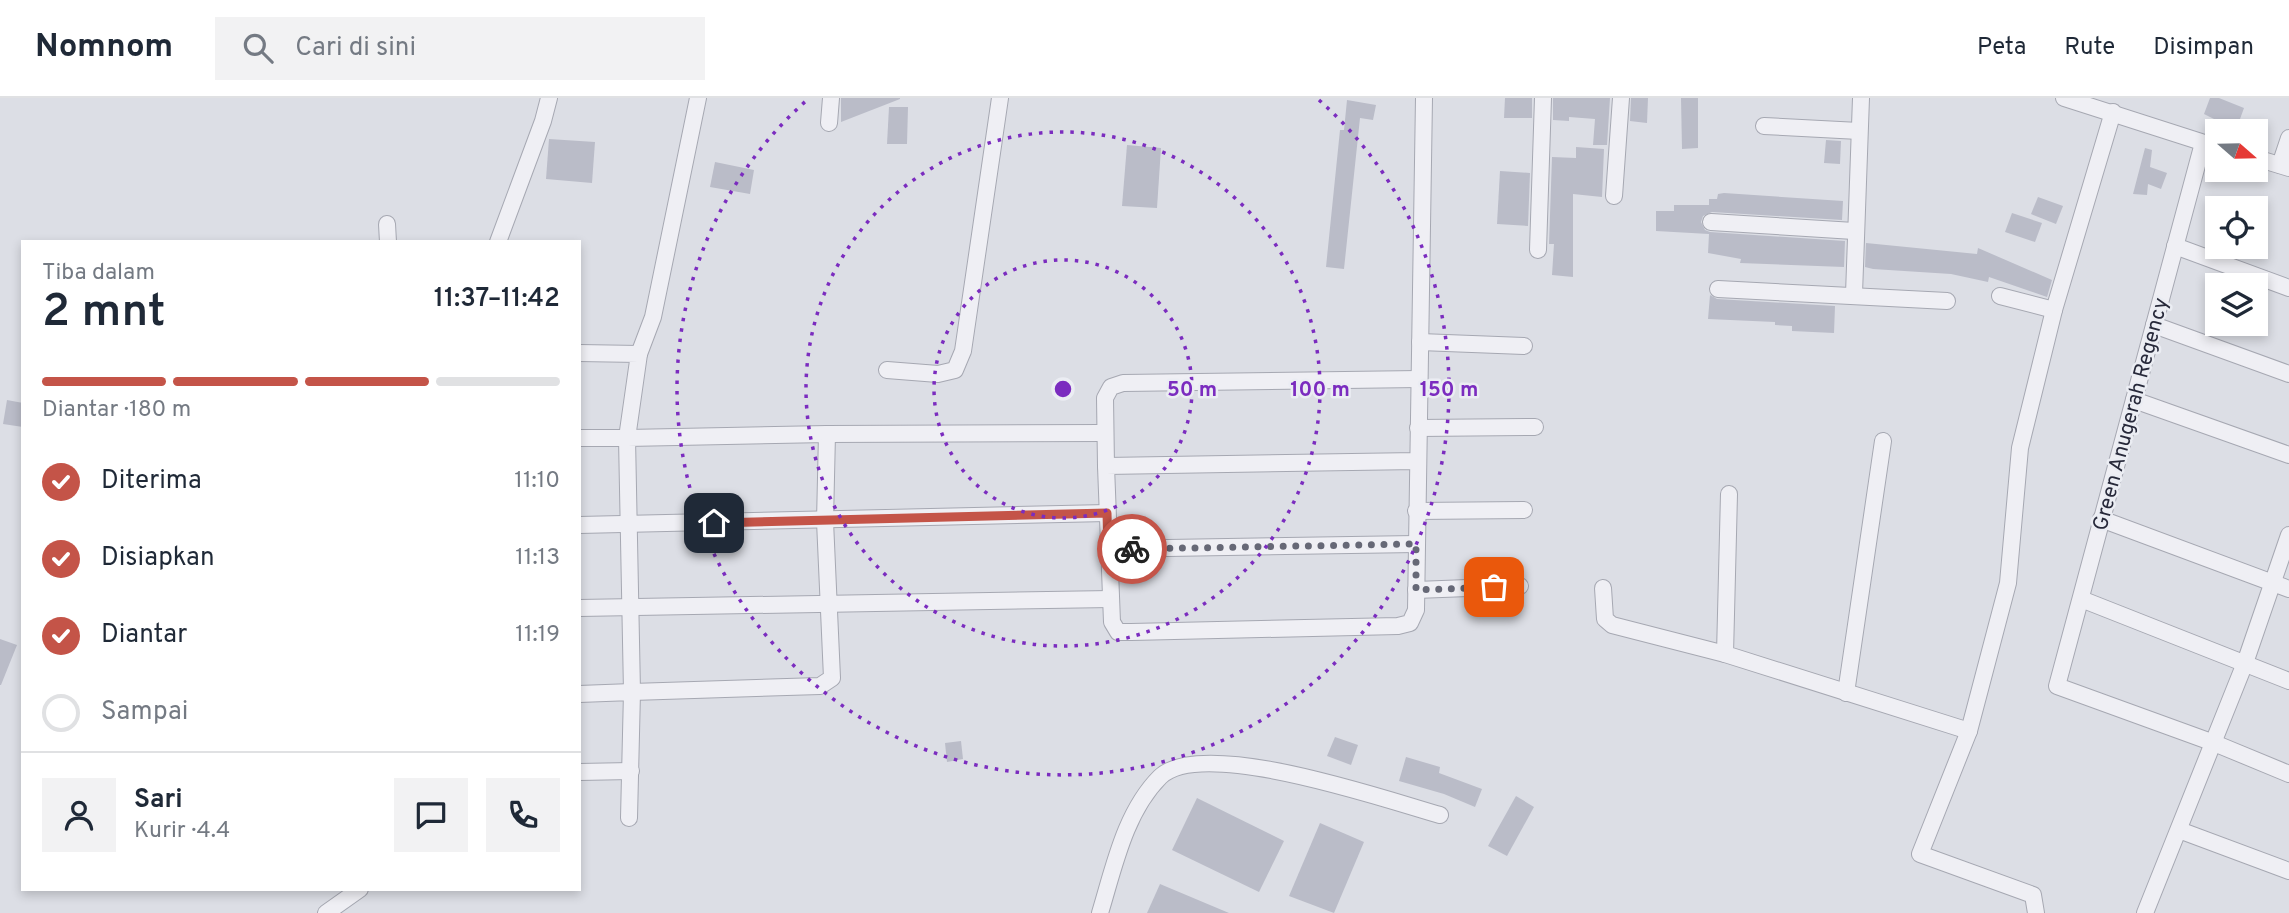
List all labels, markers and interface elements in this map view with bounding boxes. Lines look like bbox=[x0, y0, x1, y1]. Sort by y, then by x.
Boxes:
search box bbox=[215, 17, 705, 80]
text: Nomnom bbox=[35, 27, 173, 69]
icon: search bbox=[239, 29, 277, 67]
text: Cari di sini bbox=[295, 32, 416, 65]
text: Peta bbox=[1977, 33, 2026, 63]
text: Rute bbox=[2064, 33, 2115, 63]
text: Disimpan bbox=[2153, 33, 2254, 63]
north arrow bbox=[2205, 119, 2268, 182]
map controls bbox=[2205, 119, 2268, 336]
button: locate bbox=[2205, 196, 2268, 259]
text: Tiba dalam bbox=[42, 259, 155, 288]
button: layers bbox=[2205, 273, 2268, 336]
text: 11:37–11:42 bbox=[434, 283, 560, 316]
text: 2 mnt bbox=[42, 284, 166, 343]
street label: Green Anugerah Regency bbox=[2087, 295, 2176, 534]
centre of rings bbox=[1051, 377, 1075, 401]
text: 50 m bbox=[1167, 377, 1217, 404]
text: 100 m bbox=[1290, 377, 1350, 404]
text: 150 m bbox=[1420, 377, 1478, 404]
text: Diantar · 180 m bbox=[42, 396, 191, 425]
icon: check bbox=[42, 463, 80, 501]
text: Diterima bbox=[101, 465, 202, 498]
text: 11:10 bbox=[514, 467, 560, 496]
pin bbox=[684, 493, 744, 553]
icon: home bbox=[695, 504, 733, 542]
courier bbox=[1097, 514, 1167, 584]
icon: bike bbox=[1113, 530, 1151, 568]
icon: check bbox=[42, 540, 80, 578]
text: Disiapkan bbox=[101, 542, 215, 575]
text: 11:13 bbox=[515, 544, 560, 573]
pin bbox=[1464, 557, 1524, 617]
icon: bag bbox=[1475, 568, 1513, 606]
icon: check bbox=[42, 617, 80, 655]
text: Diantar bbox=[101, 619, 187, 652]
text: 11:19 bbox=[515, 621, 560, 650]
text: Sampai bbox=[101, 696, 188, 729]
button: person bbox=[42, 778, 116, 852]
button: chat bbox=[394, 778, 468, 852]
button: phone bbox=[486, 778, 560, 852]
text: Sari bbox=[134, 784, 183, 817]
text: Kurir · 4.4 bbox=[134, 817, 230, 846]

